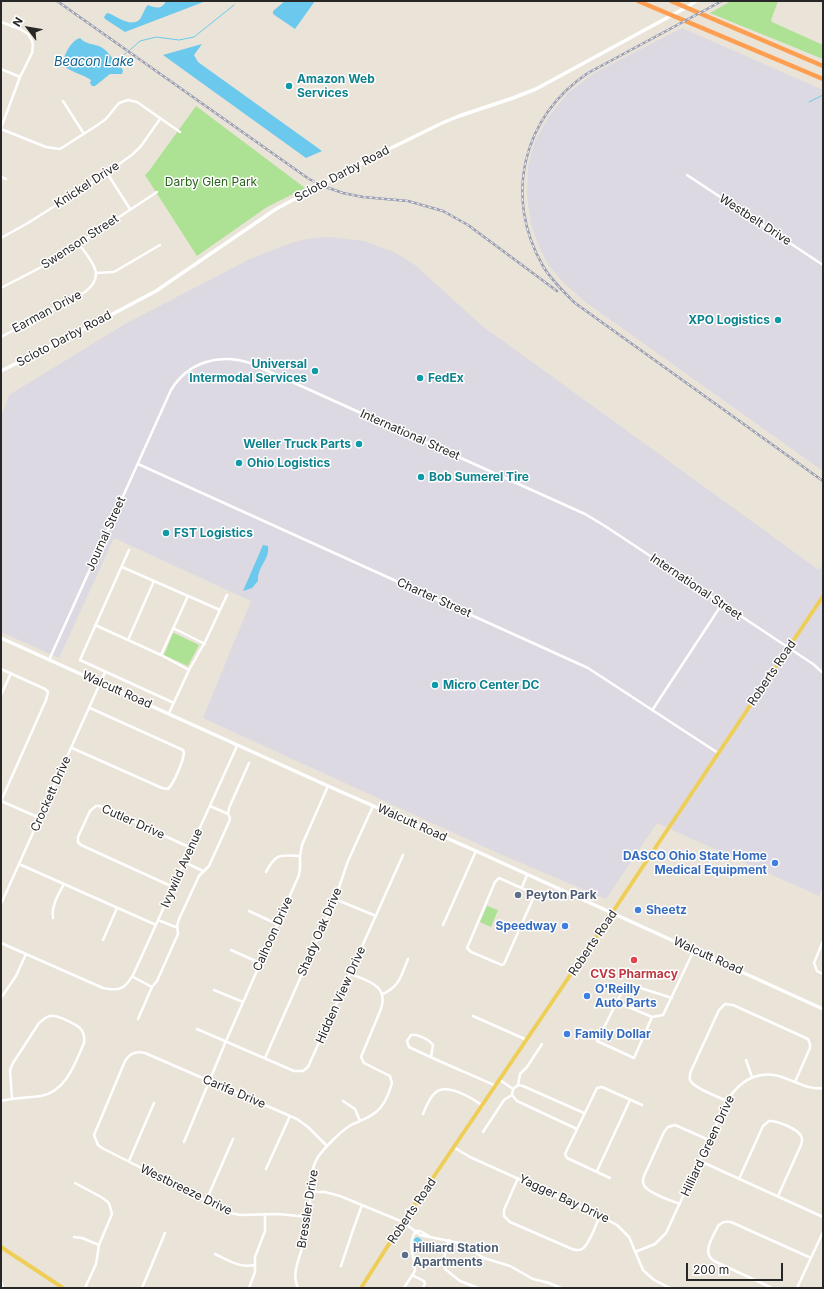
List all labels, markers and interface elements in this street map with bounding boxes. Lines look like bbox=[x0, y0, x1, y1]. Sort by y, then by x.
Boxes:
north arrow bbox=[8, 8, 48, 48]
text: N bbox=[10, 15, 26, 29]
water label: Beacon Lake bbox=[54, 54, 134, 70]
place label: Amazon Web Services bbox=[297, 72, 375, 100]
marker: Amazon Web Services bbox=[284, 81, 294, 91]
street label: Scioto Darby Road bbox=[292, 143, 392, 205]
street label: Knickel Drive bbox=[52, 159, 122, 211]
park label: Darby Glen Park bbox=[165, 175, 257, 189]
street label: Westbelt Drive bbox=[716, 191, 794, 249]
street label: Swenson Street bbox=[39, 212, 121, 272]
street label: Earman Drive bbox=[10, 288, 84, 336]
street label: Scioto Darby Road bbox=[14, 308, 114, 370]
place label: XPO Logistics bbox=[688, 313, 770, 327]
marker: XPO Logistics bbox=[773, 315, 783, 325]
place label: Universal Intermodal Services bbox=[189, 357, 307, 385]
marker: Universal Intermodal Services bbox=[310, 366, 320, 376]
place label: FedEx bbox=[428, 371, 464, 385]
marker: FedEx bbox=[415, 373, 425, 383]
street label: International Street bbox=[358, 407, 462, 463]
place label: Weller Truck Parts bbox=[243, 437, 351, 451]
marker: Weller Truck Parts bbox=[354, 439, 364, 449]
place label: Ohio Logistics bbox=[247, 456, 330, 470]
marker: Ohio Logistics bbox=[234, 458, 244, 468]
place label: Bob Sumerel Tire bbox=[429, 470, 529, 484]
marker: Bob Sumerel Tire bbox=[416, 472, 426, 482]
street label: Journal Street bbox=[83, 495, 129, 573]
place label: FST Logistics bbox=[174, 526, 253, 540]
marker: FST Logistics bbox=[161, 528, 171, 538]
street label: International Street bbox=[647, 551, 745, 623]
street label: Charter Street bbox=[395, 575, 473, 621]
street label: Roberts Road bbox=[745, 637, 799, 709]
street label: Walcutt Road bbox=[80, 668, 154, 712]
place label: Micro Center DC bbox=[443, 678, 539, 692]
marker: Micro Center DC bbox=[430, 680, 440, 690]
street label: Crockett Drive bbox=[28, 754, 74, 834]
street label: Walcutt Road bbox=[375, 801, 449, 845]
street label: Cutler Drive bbox=[99, 802, 167, 842]
street label: Ivywild Avenue bbox=[158, 826, 206, 910]
place label: DASCO Ohio State Home Medical Equipment bbox=[623, 849, 767, 877]
marker: DASCO Ohio State Home Medical Equipment bbox=[770, 858, 780, 868]
street label: Shady Oak Drive bbox=[295, 886, 345, 978]
place label: Peyton Park bbox=[526, 888, 597, 902]
marker: Peyton Park bbox=[513, 890, 523, 900]
street label: Calhoon Drive bbox=[250, 894, 296, 974]
place label: Sheetz bbox=[646, 903, 687, 917]
marker: Sheetz bbox=[633, 905, 643, 915]
street label: Roberts Road bbox=[566, 907, 620, 979]
place label: Speedway bbox=[496, 919, 557, 933]
marker: Speedway bbox=[560, 921, 570, 931]
street label: Walcutt Road bbox=[671, 934, 745, 978]
street label: Hidden View Drive bbox=[313, 944, 369, 1046]
marker: CVS Pharmacy bbox=[629, 955, 639, 965]
place label: CVS Pharmacy bbox=[590, 967, 678, 981]
place label: O'Reilly Auto Parts bbox=[595, 982, 657, 1010]
marker: O'Reilly Auto Parts bbox=[582, 991, 592, 1001]
place label: Family Dollar bbox=[575, 1027, 651, 1041]
marker: Family Dollar bbox=[562, 1029, 572, 1039]
street label: Carifa Drive bbox=[200, 1072, 268, 1112]
street label: Hilliard Green Drive bbox=[678, 1093, 738, 1199]
street label: Westbreeze Drive bbox=[138, 1161, 234, 1219]
street label: Bressler Drive bbox=[295, 1169, 321, 1249]
street label: Yagger Bay Drive bbox=[517, 1172, 611, 1226]
street label: Roberts Road bbox=[385, 1175, 439, 1247]
place label: Hilliard Station Apartments bbox=[413, 1241, 499, 1269]
marker: Hilliard Station Apartments bbox=[400, 1250, 410, 1260]
scale bar bbox=[688, 1255, 785, 1281]
text: 200 m bbox=[693, 1262, 729, 1277]

